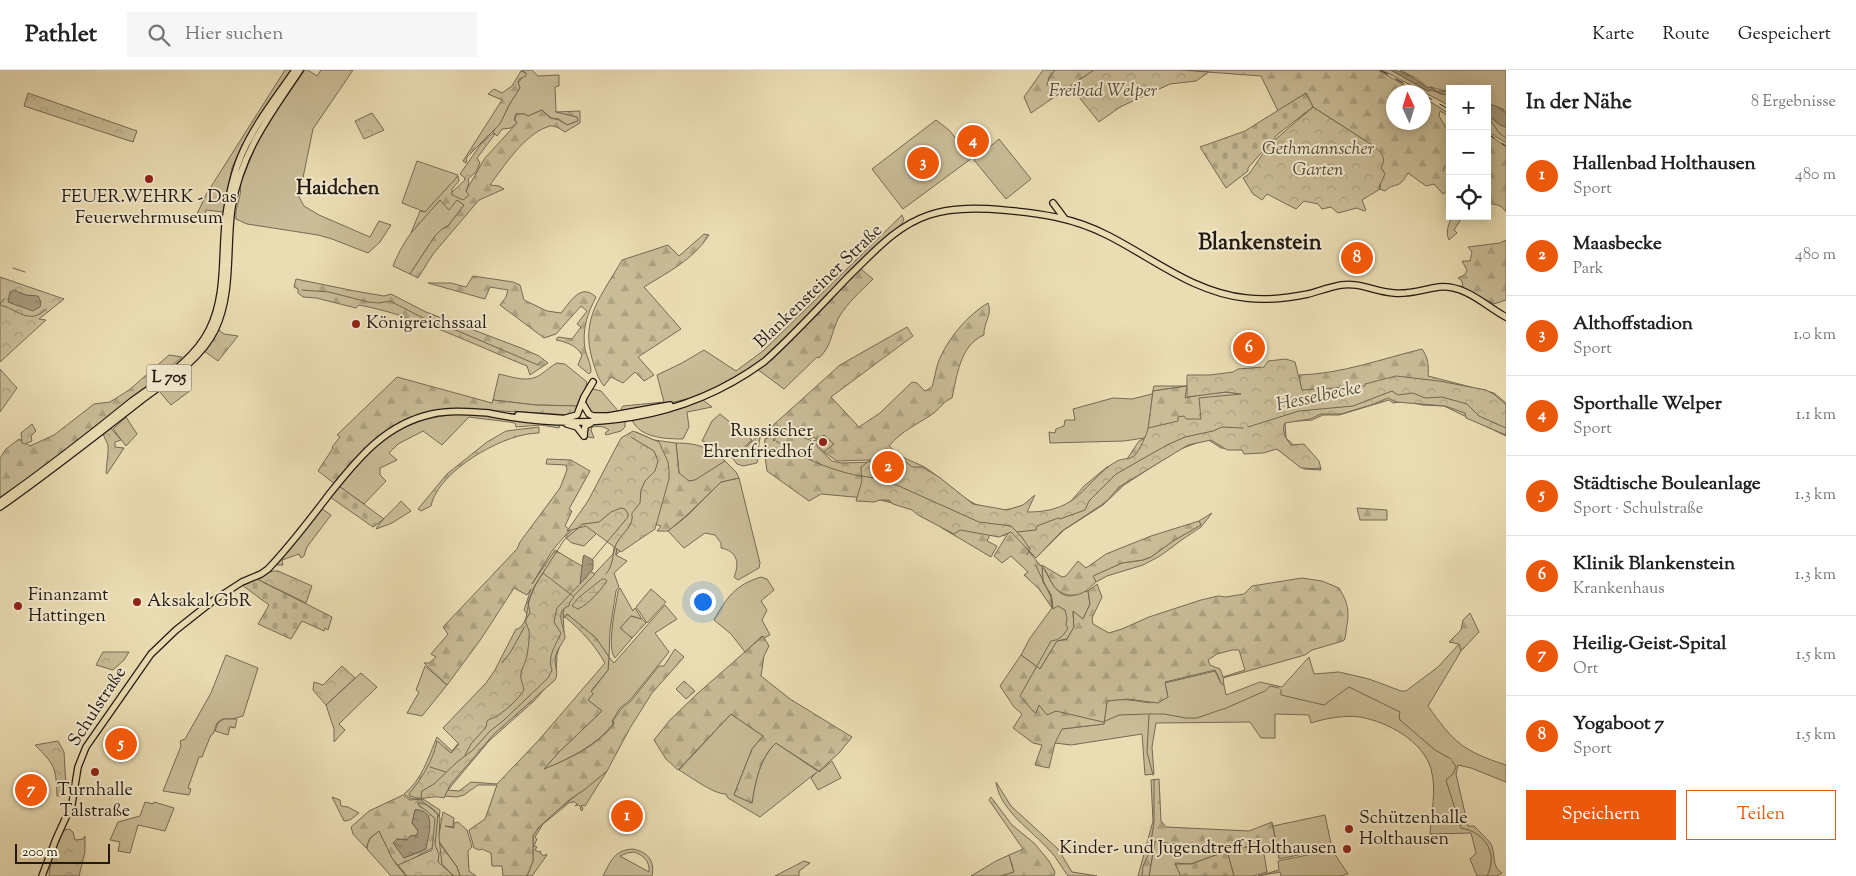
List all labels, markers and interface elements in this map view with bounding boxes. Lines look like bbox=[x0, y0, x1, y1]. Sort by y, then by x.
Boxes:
search box bbox=[127, 12, 477, 57]
text: Pathlet bbox=[25, 18, 97, 52]
icon: search bbox=[145, 21, 173, 49]
text: Hier suchen bbox=[185, 21, 283, 48]
text: Karte bbox=[1592, 22, 1635, 48]
text: Route bbox=[1663, 22, 1710, 48]
text: Gespeichert bbox=[1738, 22, 1831, 48]
park label: Freibad Welper bbox=[1049, 79, 1158, 105]
north arrow bbox=[1386, 85, 1431, 130]
map controls bbox=[1446, 85, 1491, 220]
button: + bbox=[1446, 85, 1491, 130]
text: In der Nähe bbox=[1526, 88, 1632, 118]
text: 8 Ergebnisse bbox=[1751, 91, 1836, 114]
pin: 4 bbox=[957, 122, 989, 160]
button: − bbox=[1446, 130, 1491, 175]
park label: Gethmannscher Garten bbox=[1262, 137, 1375, 184]
pin: 3 bbox=[907, 144, 939, 182]
text: Hallenbad Holthausen bbox=[1573, 151, 1756, 178]
text: 1 bbox=[1539, 164, 1545, 187]
text: 480 m bbox=[1795, 164, 1836, 187]
marker: FEUER.WEHRK - Das Feuerwehrmuseum bbox=[143, 173, 155, 185]
district label: Haidchen bbox=[296, 175, 380, 204]
button: locate bbox=[1446, 175, 1491, 220]
text: Sport bbox=[1573, 178, 1612, 201]
place label: FEUER.WEHRK - Das Feuerwehrmuseum bbox=[61, 185, 237, 232]
street label: Blankensteiner Straße bbox=[749, 219, 889, 355]
district label: Blankenstein bbox=[1198, 228, 1322, 260]
text: Maasbecke bbox=[1573, 231, 1662, 258]
pin: 8 bbox=[1341, 239, 1373, 277]
text: 2 bbox=[1538, 244, 1546, 267]
text: 480 m bbox=[1795, 244, 1836, 267]
text: Park bbox=[1573, 258, 1604, 281]
place label: Königreichssaal bbox=[366, 311, 487, 337]
text: Althoffstadion bbox=[1573, 311, 1693, 338]
marker: Königreichssaal bbox=[350, 318, 362, 330]
text: 3 bbox=[1539, 324, 1545, 347]
text: 1.0 km bbox=[1793, 324, 1836, 347]
pin: 6 bbox=[1233, 329, 1265, 367]
text: Sport bbox=[1573, 338, 1612, 361]
road number: L 705 bbox=[146, 364, 192, 392]
water label: Hesselbecke bbox=[1274, 375, 1365, 419]
text: Sporthalle Welper bbox=[1573, 391, 1722, 418]
text: 4 bbox=[1538, 404, 1546, 427]
text: 1.1 km bbox=[1796, 404, 1836, 427]
text: Sport bbox=[1573, 418, 1612, 441]
place label: Russischer Ehrenfriedhof bbox=[703, 419, 814, 466]
marker: Russischer Ehrenfriedhof bbox=[817, 436, 829, 448]
pin: 2 bbox=[872, 448, 904, 486]
text: Städtische Bouleanlage bbox=[1573, 471, 1761, 498]
text: 5 bbox=[1539, 484, 1545, 507]
text: 1.3 km bbox=[1795, 484, 1836, 507]
text: Sport · Schulstraße bbox=[1573, 498, 1703, 521]
text: Klinik Blankenstein bbox=[1573, 551, 1735, 578]
text: 6 bbox=[1538, 564, 1546, 587]
text: 1.3 km bbox=[1795, 564, 1836, 587]
text: Krankenhaus bbox=[1573, 578, 1664, 601]
place label: Finanzamt Hattingen bbox=[28, 583, 108, 630]
place label: Aksakal GbR bbox=[147, 589, 252, 615]
your location bbox=[690, 589, 716, 615]
marker: Aksakal GbR bbox=[131, 596, 143, 608]
marker: Finanzamt Hattingen bbox=[12, 600, 24, 612]
text: Heilig-Geist-Spital bbox=[1573, 631, 1726, 658]
text: 7 bbox=[1538, 644, 1546, 667]
text: 1.5 km bbox=[1796, 644, 1836, 667]
text: Ort bbox=[1573, 658, 1598, 681]
street label: Schulstraße bbox=[62, 662, 134, 752]
text: Yogaboot 7 bbox=[1573, 711, 1664, 738]
text: 8 bbox=[1538, 724, 1546, 747]
text: 1.5 km bbox=[1796, 724, 1836, 747]
pin: 5 bbox=[105, 725, 137, 763]
text: Sport bbox=[1573, 738, 1612, 761]
marker: Turnhalle Talstraße bbox=[89, 766, 101, 778]
pin: 7 bbox=[15, 771, 47, 809]
place label: Turnhalle Talstraße bbox=[57, 778, 133, 825]
button: Speichern bbox=[1526, 790, 1676, 840]
button: Teilen bbox=[1686, 790, 1836, 840]
pin: 1 bbox=[611, 797, 643, 835]
place label: Schützenhalle Holthausen bbox=[1359, 806, 1468, 853]
marker: Schützenhalle Holthausen bbox=[1343, 823, 1355, 835]
place label: Kinder- und Jugendtreff Holthausen bbox=[1059, 836, 1337, 862]
scale bar bbox=[15, 841, 110, 864]
text: 200 m bbox=[22, 843, 58, 863]
marker: Kinder- und Jugendtreff Holthausen bbox=[1341, 843, 1353, 855]

